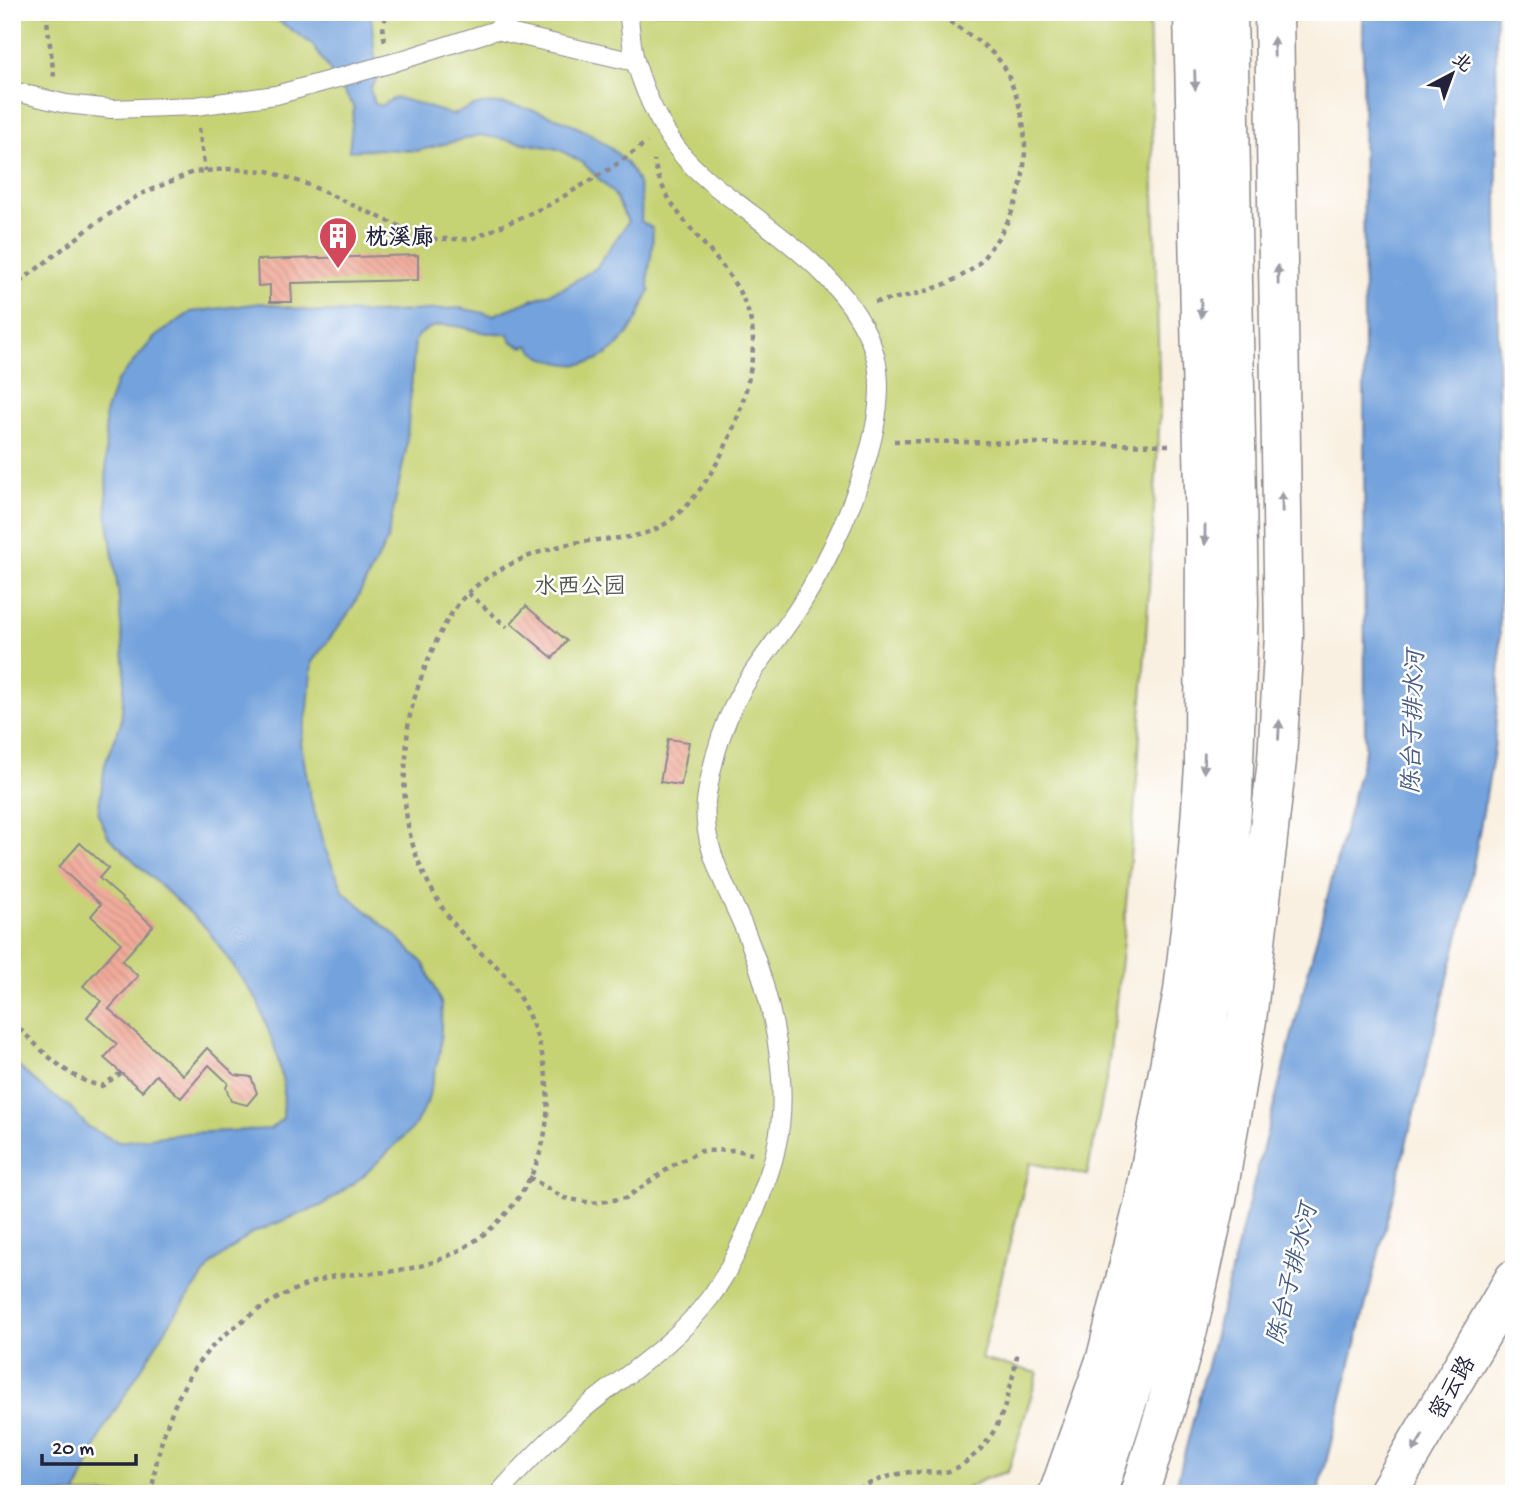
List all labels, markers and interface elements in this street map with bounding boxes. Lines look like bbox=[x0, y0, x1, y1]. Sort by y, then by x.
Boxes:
one-way arrow bbox=[1268, 36, 1280, 58]
north arrow bbox=[1418, 38, 1488, 108]
text: 北 bbox=[1446, 49, 1476, 79]
one-way arrow bbox=[1189, 70, 1200, 92]
building icon: 枕溪廊 bbox=[317, 215, 359, 270]
place label: 枕溪廊 bbox=[365, 224, 434, 253]
one-way arrow bbox=[1272, 264, 1284, 286]
one-way arrow bbox=[1195, 297, 1207, 319]
one-way arrow bbox=[1276, 491, 1288, 513]
one-way arrow bbox=[1199, 525, 1211, 547]
park label: 水西公园 bbox=[534, 574, 626, 602]
water label: 陈台子排水河 bbox=[1397, 646, 1433, 795]
one-way arrow bbox=[1274, 719, 1285, 741]
one-way arrow bbox=[1198, 752, 1210, 774]
water label: 陈台子排水河 bbox=[1262, 1197, 1327, 1348]
street label: 密云路 bbox=[1424, 1352, 1483, 1425]
scale bar bbox=[42, 1422, 136, 1466]
one-way arrow bbox=[1411, 1434, 1424, 1453]
text: 20 m bbox=[52, 1438, 94, 1463]

